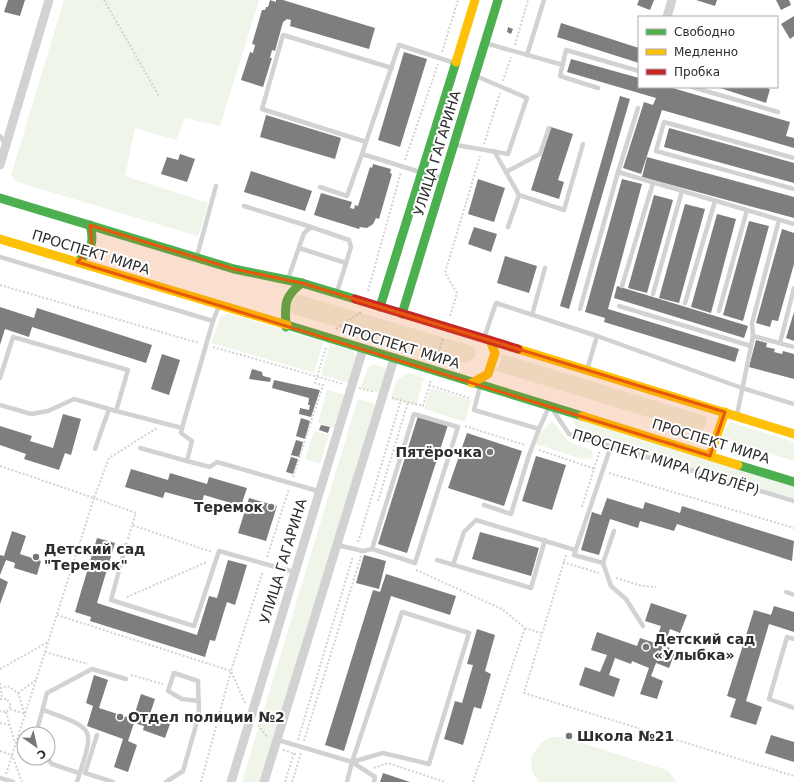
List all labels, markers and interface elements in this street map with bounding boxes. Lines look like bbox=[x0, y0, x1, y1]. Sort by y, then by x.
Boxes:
legend bbox=[638, 16, 778, 88]
text: Свободно bbox=[674, 25, 735, 39]
text: Медленно bbox=[674, 45, 738, 59]
text: Пробка bbox=[674, 65, 720, 79]
street label: УЛИЦА ГАГАРИНА bbox=[410, 88, 464, 217]
street label: ПРОСПЕКТ МИРА bbox=[30, 226, 152, 278]
street label: ПРОСПЕКТ МИРА bbox=[340, 320, 462, 372]
street label: ПРОСПЕКТ МИРА bbox=[650, 415, 772, 467]
street label: ПРОСПЕКТ МИРА (ДУБЛЁР) bbox=[570, 425, 762, 498]
place label: Пятёрочка bbox=[395, 444, 482, 460]
marker: Пятёрочка bbox=[485, 447, 495, 457]
street label: УЛИЦА ГАГАРИНА bbox=[256, 496, 310, 625]
place label: Теремок bbox=[194, 499, 263, 515]
marker: Теремок bbox=[266, 502, 276, 512]
place label: Детский сад "Теремок" bbox=[44, 541, 145, 573]
marker: Детский сад "Теремок" bbox=[31, 552, 41, 562]
place label: Детский сад «Улыбка» bbox=[654, 631, 755, 663]
marker: Детский сад «Улыбка» bbox=[641, 642, 651, 652]
place label: Отдел полиции №2 bbox=[128, 709, 285, 725]
marker: Отдел полиции №2 bbox=[115, 712, 125, 722]
north arrow bbox=[16, 726, 56, 766]
place label: Школа №21 bbox=[577, 728, 674, 744]
marker: Школа №21 bbox=[564, 731, 574, 741]
text: С bbox=[34, 746, 48, 762]

